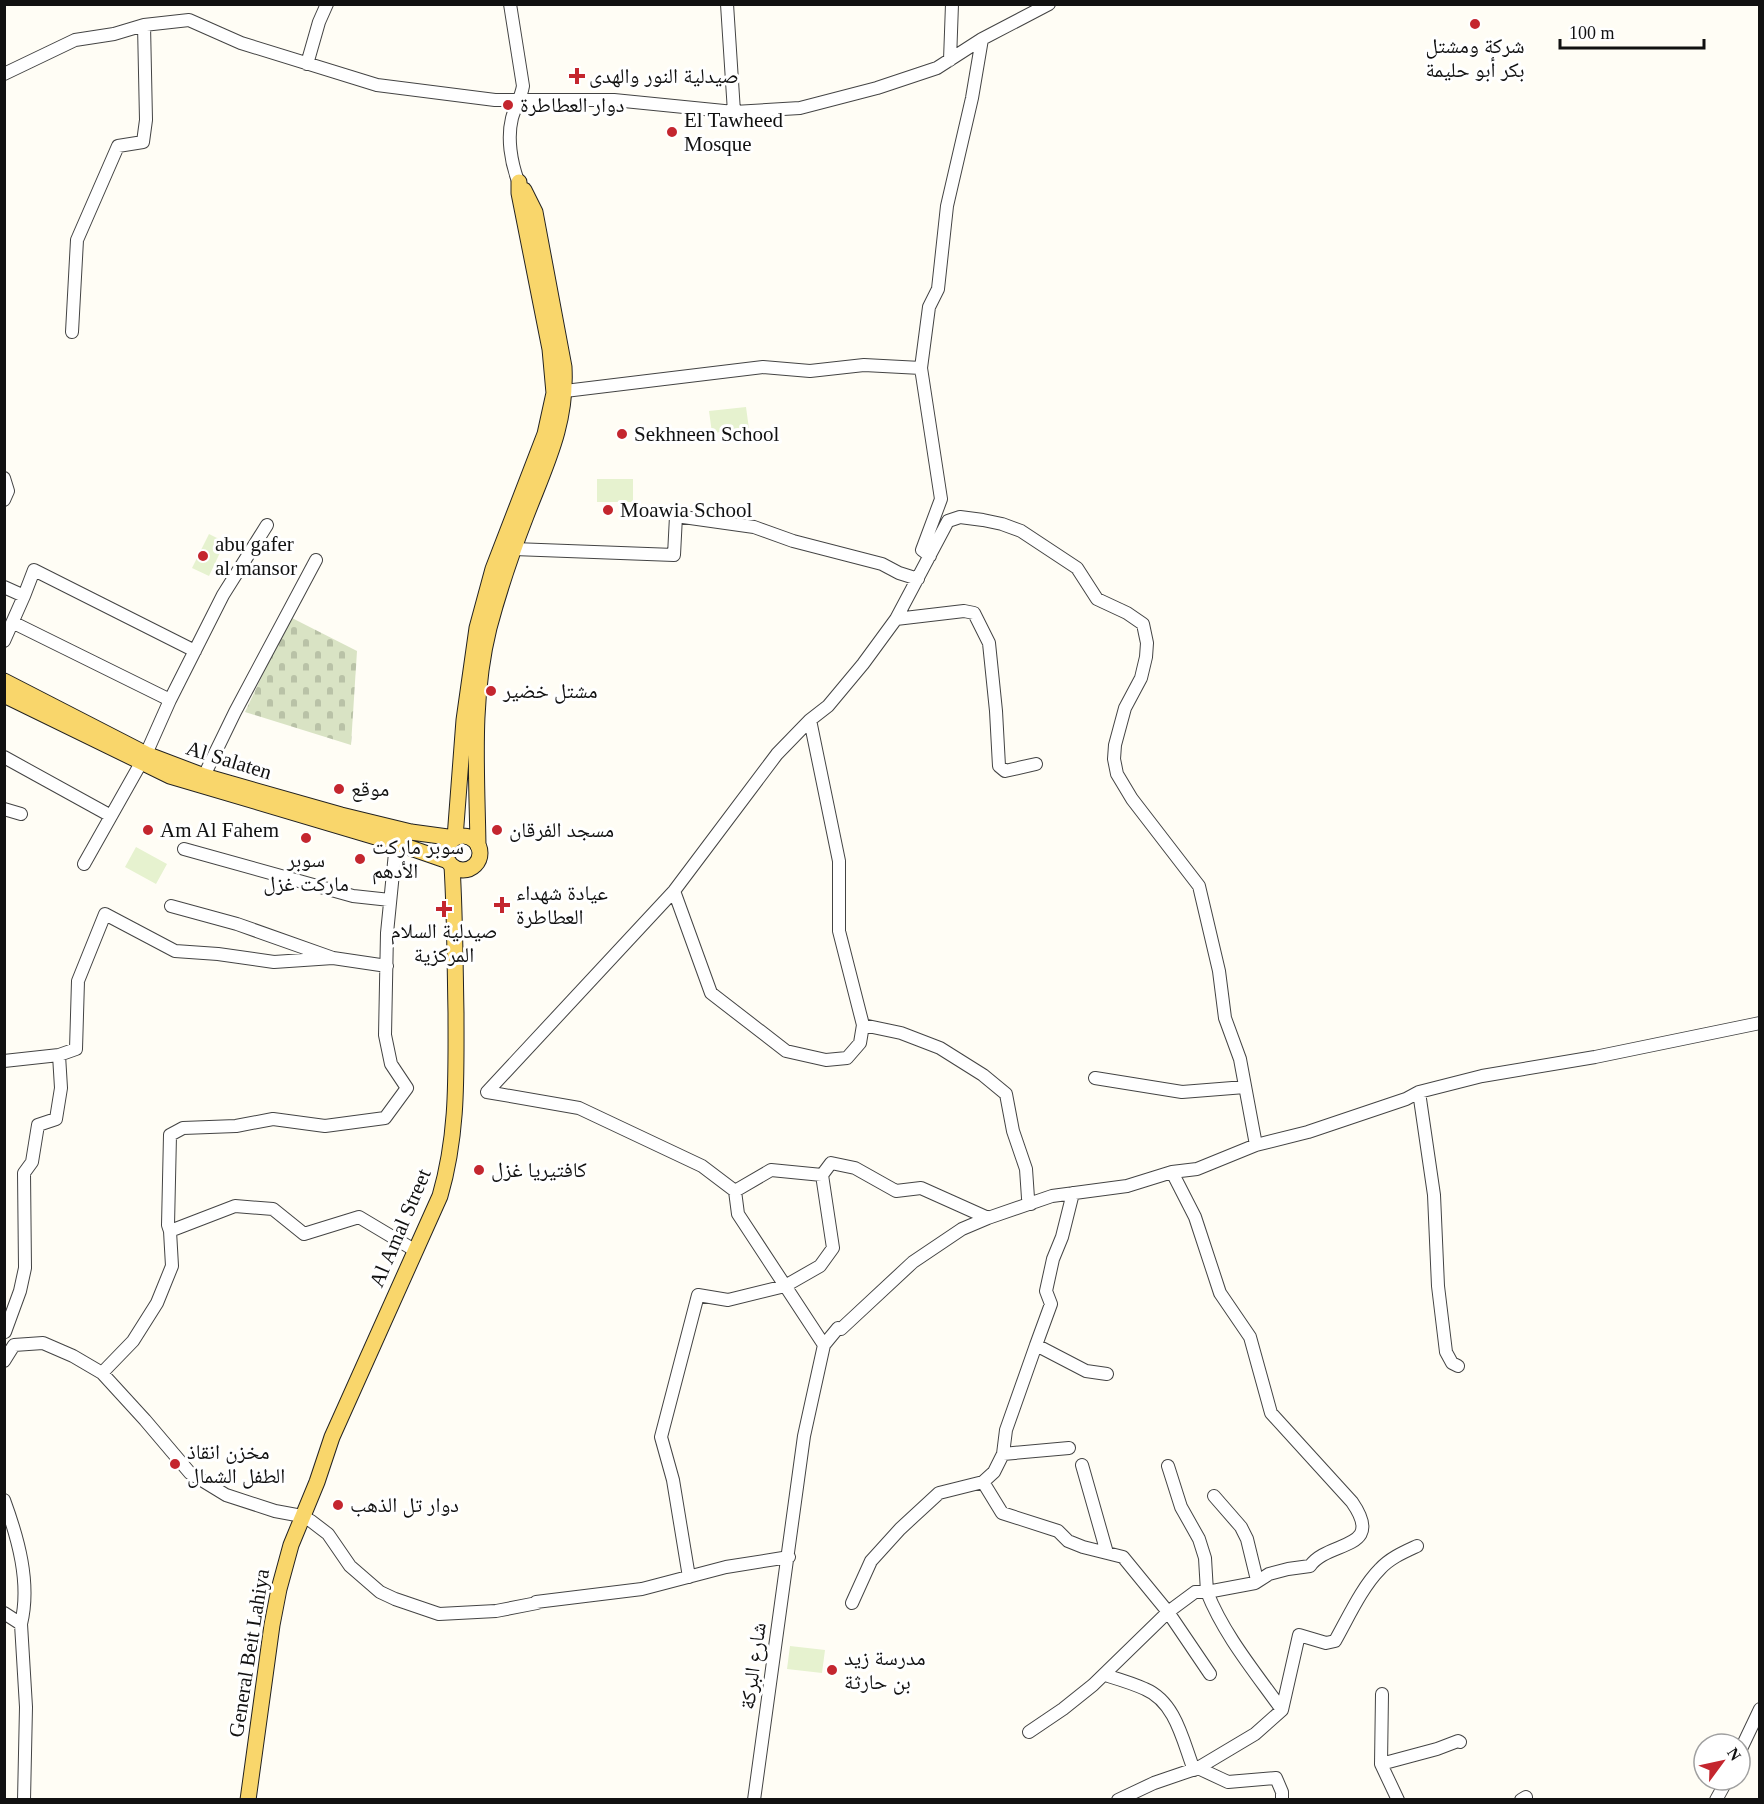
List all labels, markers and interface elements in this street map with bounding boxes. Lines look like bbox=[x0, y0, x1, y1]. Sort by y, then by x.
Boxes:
scale bar bbox=[1560, 12, 1704, 50]
marker: شركة ومشتل بكر أبو حليمة bbox=[1468, 17, 1482, 31]
text: 100 m bbox=[1569, 23, 1615, 43]
place label: شركة ومشتل بكر أبو حليمة bbox=[1425, 34, 1525, 82]
place label: صيدلية النور والهدى bbox=[589, 64, 739, 88]
marker: صيدلية النور والهدى bbox=[570, 69, 584, 83]
place label: دوار العطاطرة bbox=[520, 93, 624, 117]
marker: دوار العطاطرة bbox=[501, 98, 515, 112]
place label: El Tawheed Mosque bbox=[684, 108, 784, 156]
marker: El Tawheed Mosque bbox=[665, 125, 679, 139]
place label: Sekhneen School bbox=[634, 422, 779, 446]
marker: Sekhneen School bbox=[615, 427, 629, 441]
place label: Moawia School bbox=[620, 498, 753, 522]
marker: Moawia School bbox=[601, 503, 615, 517]
place label: abu gafer al mansor bbox=[215, 532, 297, 580]
marker: abu gafer al mansor bbox=[196, 549, 210, 563]
place label: مشتل خضير bbox=[502, 679, 597, 704]
marker: مشتل خضير bbox=[484, 684, 498, 698]
street label: Al Salaten bbox=[183, 736, 275, 784]
place label: موقع bbox=[351, 777, 389, 802]
marker: موقع bbox=[332, 782, 346, 796]
place label: Am Al Fahem bbox=[160, 818, 279, 842]
place label: مسجد الفرقان bbox=[509, 818, 614, 842]
marker: Am Al Fahem bbox=[141, 823, 155, 837]
marker: مسجد الفرقان bbox=[490, 823, 504, 837]
marker: سوبر ماركت غزل bbox=[299, 831, 313, 845]
place label: سوبر ماركت الأدهم bbox=[372, 835, 464, 885]
place label: سوبر ماركت غزل bbox=[263, 848, 349, 896]
marker: سوبر ماركت الأدهم bbox=[353, 852, 367, 866]
place label: عيادة شهداء العطاطرة bbox=[516, 881, 608, 929]
marker: عيادة شهداء العطاطرة bbox=[493, 896, 511, 914]
marker: صيدلية السلام المركزية bbox=[437, 902, 451, 916]
place label: صيدلية السلام المركزية bbox=[390, 919, 498, 967]
place label: كافتيريا غزل bbox=[491, 1158, 587, 1182]
marker: كافتيريا غزل bbox=[472, 1163, 486, 1177]
street label: Al Amal Street bbox=[364, 1165, 436, 1291]
place label: مخزن انقاذ الطفل الشمال bbox=[187, 1440, 285, 1489]
marker: مخزن انقاذ الطفل الشمال bbox=[168, 1457, 182, 1471]
place label: دوار تل الذهب bbox=[350, 1493, 459, 1518]
marker: دوار تل الذهب bbox=[331, 1498, 345, 1512]
street label: General Beit Lahiya bbox=[224, 1566, 274, 1739]
street label: شارع البركة bbox=[735, 1621, 772, 1711]
place label: مدرسة زيد بن حارثة bbox=[844, 1646, 925, 1695]
marker: مدرسة زيد بن حارثة bbox=[825, 1663, 839, 1677]
north arrow bbox=[1692, 1732, 1752, 1792]
text: N bbox=[1724, 1745, 1745, 1764]

